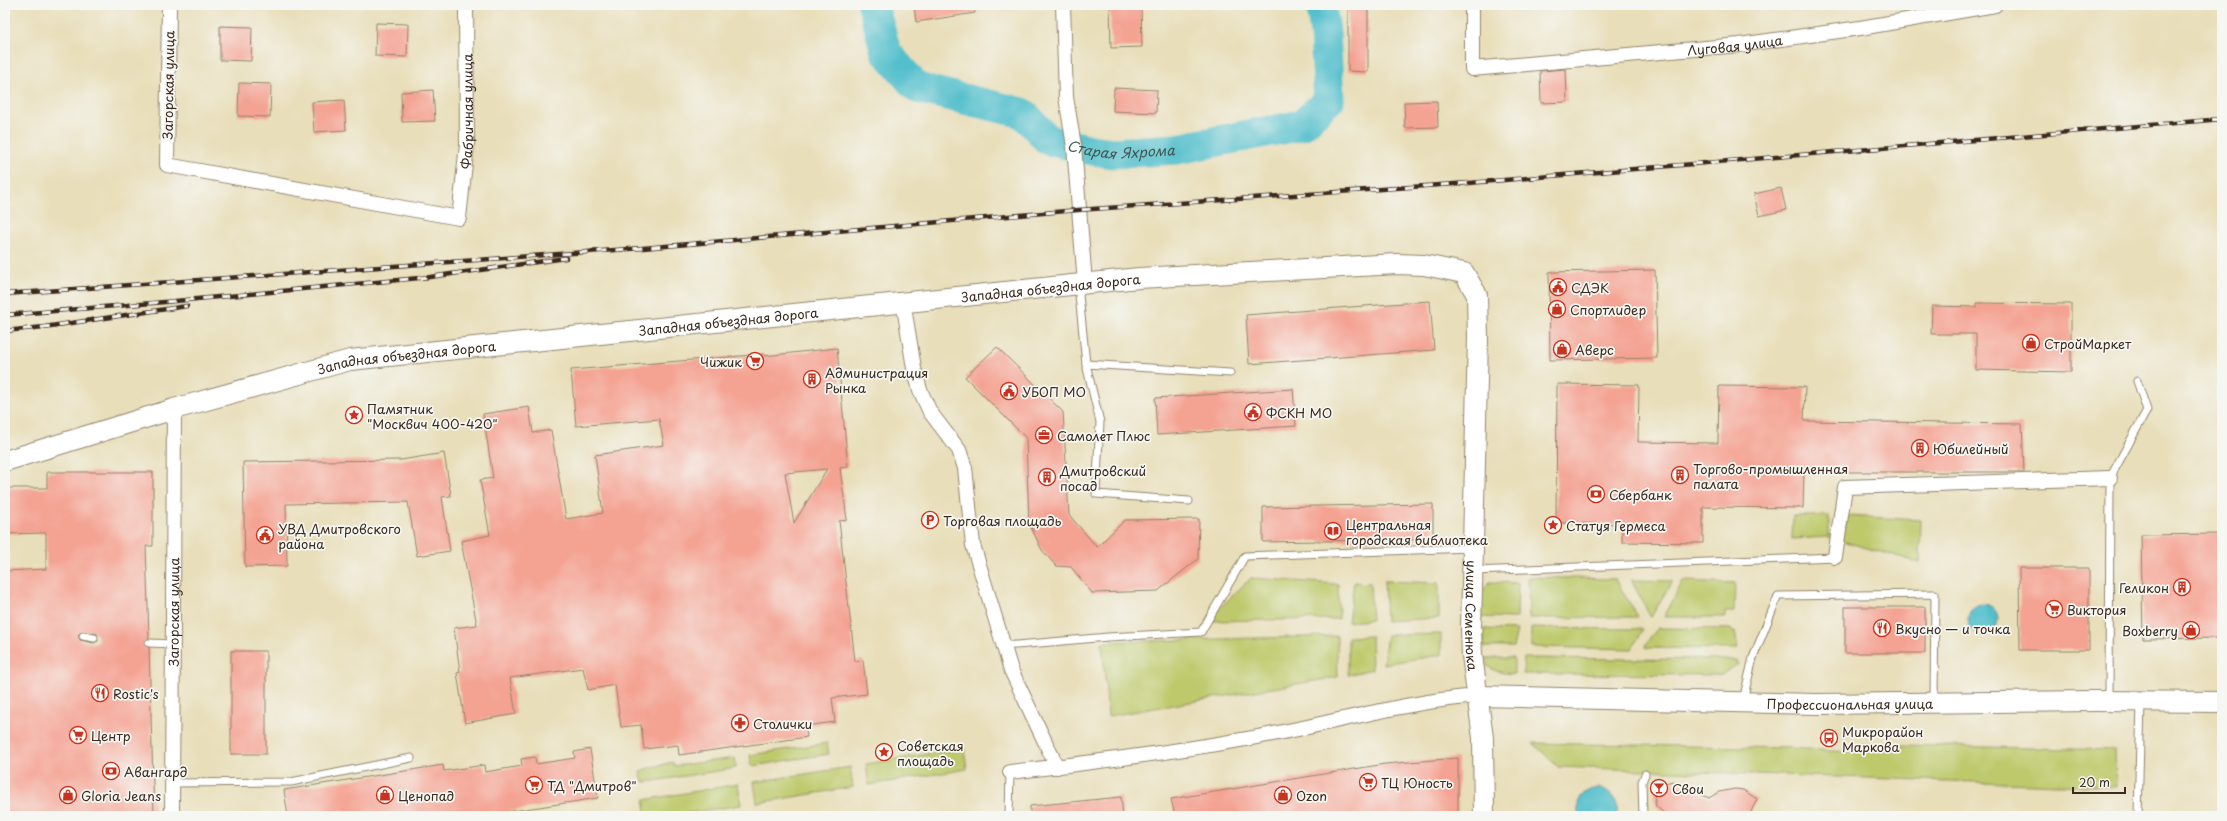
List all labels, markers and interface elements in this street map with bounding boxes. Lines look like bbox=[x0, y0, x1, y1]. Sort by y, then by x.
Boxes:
street label: Луговая улица bbox=[1686, 29, 1784, 59]
street label: Загорская улица bbox=[158, 30, 178, 140]
street label: Фабричная улица bbox=[455, 53, 477, 170]
water label: Старая Яхрома bbox=[1065, 134, 1176, 164]
street label: Западная объездная дорога bbox=[960, 268, 1142, 306]
public building icon: СДЭК bbox=[1548, 277, 1568, 297]
place label: СДЭК bbox=[1571, 278, 1609, 297]
shop icon: Спортлидер bbox=[1547, 299, 1567, 319]
place label: Спортлидер bbox=[1570, 300, 1646, 319]
street label: Западная объездная дорога bbox=[638, 302, 820, 339]
shop icon: СтройМаркет bbox=[2021, 333, 2041, 353]
place label: СтройМаркет bbox=[2044, 334, 2132, 353]
street label: Западная объездная дорога bbox=[315, 335, 498, 378]
shop icon: Аверс bbox=[1552, 339, 1572, 359]
place label: Аверс bbox=[1575, 340, 1614, 359]
supermarket icon: Чижик bbox=[745, 351, 765, 371]
place label: Чижик bbox=[700, 352, 742, 371]
place label: Администрация Рынка bbox=[825, 363, 928, 397]
building icon: Администрация Рынка bbox=[802, 369, 822, 389]
public building icon: УБОП МО bbox=[999, 381, 1019, 401]
place label: УБОП МО bbox=[1022, 382, 1086, 401]
place label: Памятник "Москвич 400-420" bbox=[367, 399, 498, 433]
public building icon: ФСКН МО bbox=[1243, 402, 1263, 422]
place label: ФСКН МО bbox=[1266, 403, 1332, 422]
place icon: Памятник "Москвич 400-420" bbox=[344, 405, 364, 425]
office icon: Самолет Плюс bbox=[1034, 425, 1054, 445]
place label: Самолет Плюс bbox=[1057, 426, 1150, 445]
building icon: Юбилейный bbox=[1910, 438, 1930, 458]
place label: Юбилейный bbox=[1933, 439, 2009, 458]
place label: Торгово-промышленная палата bbox=[1693, 459, 1848, 493]
place label: Дмитровский посад bbox=[1059, 461, 1146, 495]
building icon: Торгово-промышленная палата bbox=[1670, 465, 1690, 485]
building icon: Дмитровский посад bbox=[1037, 467, 1057, 487]
bank icon: Сбербанк bbox=[1586, 484, 1606, 504]
place label: Сбербанк bbox=[1609, 485, 1672, 504]
parking icon: Торговая площадь bbox=[920, 510, 940, 530]
place label: Торговая площадь bbox=[943, 511, 1062, 530]
place label: Центральная городская библиотека bbox=[1346, 515, 1489, 549]
place icon: Статуя Гермеса bbox=[1543, 515, 1563, 535]
place label: Статуя Гермеса bbox=[1566, 516, 1666, 535]
place label: УВД Дмитровского района bbox=[278, 519, 401, 553]
library icon: Центральная городская библиотека bbox=[1323, 521, 1343, 541]
public building icon: УВД Дмитровского района bbox=[255, 525, 275, 545]
street label: Загорская улица bbox=[163, 557, 183, 666]
street label: улица Семенюка bbox=[1461, 560, 1484, 673]
building icon: Геликон bbox=[2172, 577, 2192, 597]
place label: Геликон bbox=[2119, 578, 2169, 597]
supermarket icon: Виктория bbox=[2044, 599, 2064, 619]
place label: Виктория bbox=[2067, 600, 2126, 619]
restaurant icon: Вкусно — и точка bbox=[1872, 618, 1892, 638]
place label: Вкусно — и точка bbox=[1895, 619, 2011, 638]
shop icon: Boxberry bbox=[2181, 620, 2201, 640]
place label: Boxberry bbox=[2122, 621, 2178, 640]
restaurant icon: Rostic's bbox=[90, 683, 110, 703]
place label: Rostic's bbox=[113, 684, 159, 703]
street label: Профессиональная улица bbox=[1766, 693, 1934, 714]
pharmacy icon: Столички bbox=[730, 713, 750, 733]
place label: Столички bbox=[753, 714, 812, 733]
place label: Микрорайон Маркова bbox=[1842, 722, 1923, 756]
supermarket icon: Центр bbox=[68, 725, 88, 745]
place label: Центр bbox=[91, 726, 131, 745]
bus stop icon: Микрорайон Маркова bbox=[1819, 728, 1839, 748]
place label: Советская площадь bbox=[897, 736, 964, 770]
place icon: Советская площадь bbox=[874, 742, 894, 762]
bank icon: Авангард bbox=[101, 761, 121, 781]
place label: Авангард bbox=[124, 762, 187, 781]
scale bar bbox=[2073, 769, 2125, 795]
supermarket icon: ТЦ Юность bbox=[1358, 772, 1378, 792]
place label: ТЦ Юность bbox=[1381, 773, 1453, 792]
text: 20 m bbox=[2079, 773, 2110, 791]
supermarket icon: ТД "Дмитров" bbox=[524, 775, 544, 795]
place label: ТД "Дмитров" bbox=[547, 776, 637, 795]
bar icon: Свои bbox=[1649, 778, 1669, 798]
place label: Свои bbox=[1672, 779, 1704, 798]
shop icon: Gloria Jeans bbox=[58, 785, 78, 805]
shop icon: Ценопад bbox=[375, 785, 395, 805]
shop icon: Ozon bbox=[1273, 785, 1293, 805]
place label: Gloria Jeans bbox=[81, 786, 161, 805]
place label: Ценопад bbox=[398, 786, 454, 805]
place label: Ozon bbox=[1296, 786, 1327, 805]

